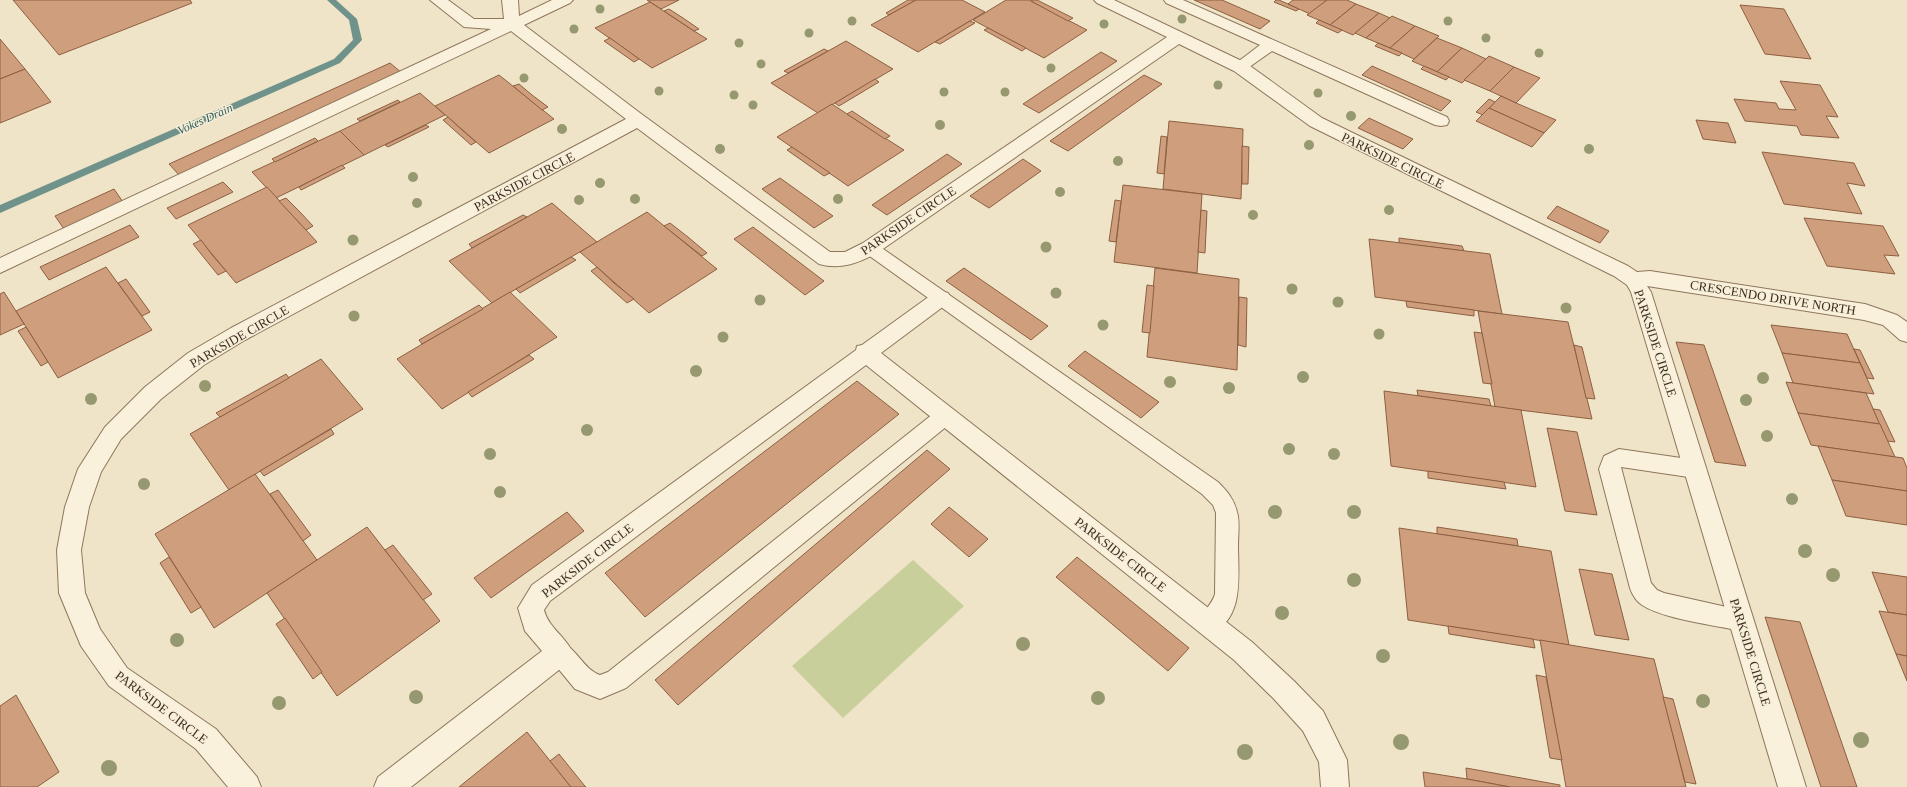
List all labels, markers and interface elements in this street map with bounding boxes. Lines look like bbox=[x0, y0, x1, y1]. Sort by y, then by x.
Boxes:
water label: Vokes Drain bbox=[175, 101, 235, 137]
street label: PARKSIDE CIRCLE bbox=[1339, 129, 1446, 192]
street label: PARKSIDE CIRCLE bbox=[471, 149, 577, 214]
street label: PARKSIDE CIRCLE bbox=[858, 183, 959, 258]
street label: CRESCENDO DRIVE NORTH bbox=[1689, 277, 1857, 318]
street label: PARKSIDE CIRCLE bbox=[1631, 288, 1680, 399]
street label: PARKSIDE CIRCLE bbox=[187, 302, 291, 371]
street label: PARKSIDE CIRCLE bbox=[1072, 514, 1169, 595]
street label: PARKSIDE CIRCLE bbox=[539, 520, 636, 601]
street label: PARKSIDE CIRCLE bbox=[1727, 596, 1774, 708]
street label: PARKSIDE CIRCLE bbox=[113, 668, 211, 747]

